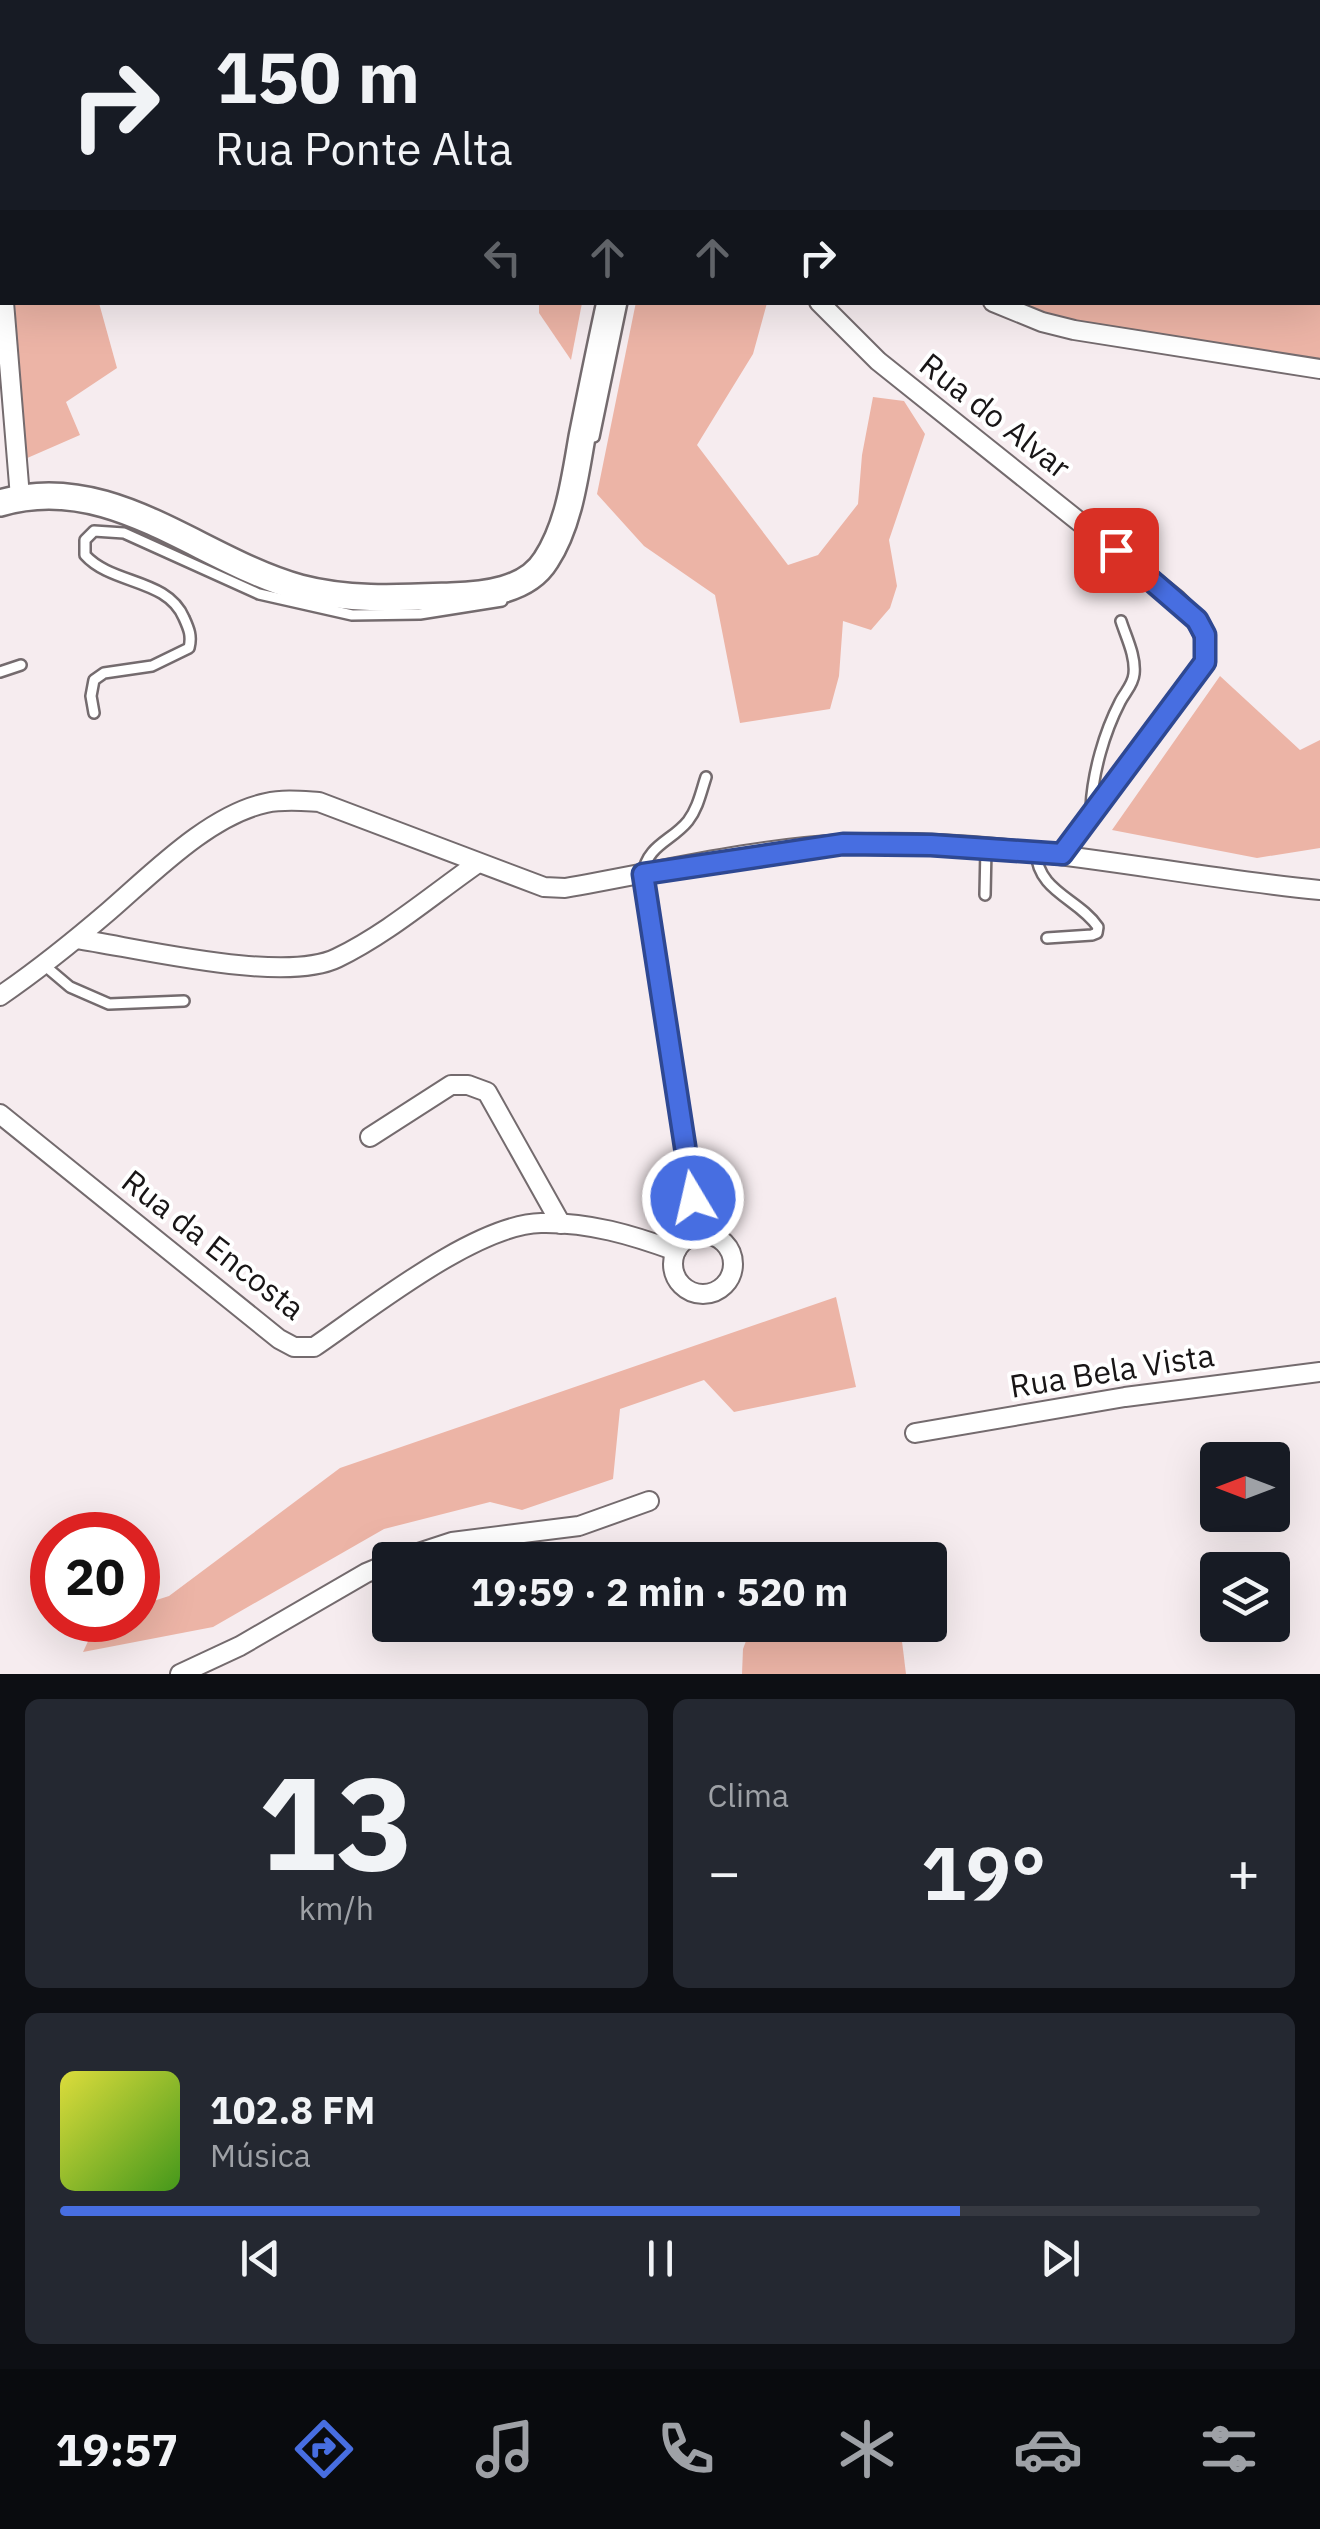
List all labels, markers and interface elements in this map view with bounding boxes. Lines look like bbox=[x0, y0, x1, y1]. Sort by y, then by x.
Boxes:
text: 150 m bbox=[215, 31, 420, 122]
icon: right bbox=[50, 40, 180, 170]
text: Rua Ponte Alta bbox=[215, 119, 513, 177]
icon: left bbox=[475, 230, 530, 285]
icon: ahead bbox=[580, 230, 635, 285]
icon: ahead bbox=[685, 230, 740, 285]
icon: right bbox=[790, 230, 845, 285]
street label: Rua do Alvar bbox=[912, 343, 1080, 487]
pin bbox=[1074, 508, 1159, 593]
icon: arrive bbox=[1089, 523, 1144, 578]
position arrow bbox=[641, 1146, 745, 1250]
street label: Rua da Encosta bbox=[114, 1160, 314, 1329]
street label: Rua Bela Vista bbox=[1007, 1333, 1217, 1407]
north arrow bbox=[1200, 1442, 1290, 1532]
map controls bbox=[1200, 1442, 1290, 1642]
speed limit sign: 20 bbox=[30, 1512, 160, 1642]
button: layers bbox=[1200, 1552, 1290, 1642]
text: 19:59 · 2 min · 520 m bbox=[471, 1567, 848, 1616]
text: 13 bbox=[258, 1737, 414, 1906]
text: Clima bbox=[708, 1774, 789, 1816]
text: 19° bbox=[921, 1823, 1046, 1921]
text: − bbox=[708, 1836, 741, 1907]
text: + bbox=[1227, 1836, 1260, 1907]
text: km/h bbox=[299, 1887, 374, 1929]
text: 102.8 FM bbox=[210, 2085, 375, 2134]
text: Música bbox=[210, 2134, 311, 2176]
icon: previous bbox=[233, 2231, 288, 2286]
icon: pause bbox=[633, 2231, 688, 2286]
icon: next bbox=[1033, 2231, 1088, 2286]
icon: directions bbox=[289, 2414, 359, 2484]
icon: music bbox=[470, 2414, 540, 2484]
icon: phone bbox=[651, 2414, 721, 2484]
icon: climate bbox=[832, 2414, 902, 2484]
icon: car bbox=[1013, 2414, 1083, 2484]
icon: filters bbox=[1194, 2414, 1264, 2484]
text: 19:57 bbox=[56, 2420, 178, 2478]

